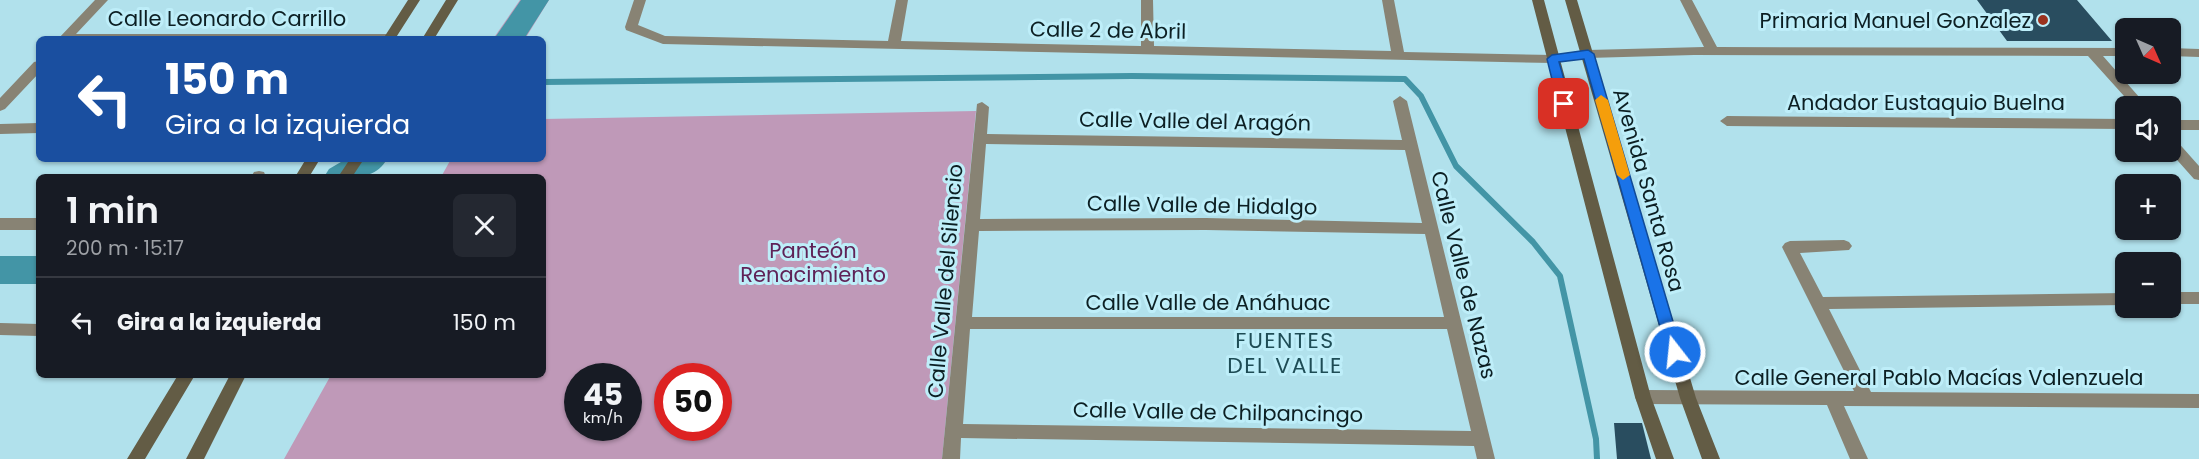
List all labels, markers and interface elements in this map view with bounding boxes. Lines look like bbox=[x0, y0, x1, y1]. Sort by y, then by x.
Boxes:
street label: Calle Leonardo Carrillo bbox=[108, 4, 346, 33]
place label: Primaria Manuel Gonzalez bbox=[1760, 6, 2031, 35]
marker: Primaria Manuel Gonzalez bbox=[2036, 13, 2050, 27]
street label: Calle 2 de Abril bbox=[1030, 14, 1186, 46]
north arrow bbox=[2115, 18, 2181, 84]
map controls bbox=[2115, 18, 2181, 318]
text: 150 m bbox=[165, 50, 289, 109]
icon: left bbox=[66, 60, 144, 138]
pin bbox=[1538, 78, 1589, 129]
street label: Avenida Santa Rosa bbox=[1606, 85, 1692, 295]
icon: arrive bbox=[1547, 87, 1580, 120]
street label: Andador Eustaquio Buelna bbox=[1787, 88, 2065, 117]
button: sound bbox=[2115, 96, 2181, 162]
street label: Calle Valle del Aragón bbox=[1079, 104, 1311, 138]
text: Gira a la izquierda bbox=[165, 106, 410, 143]
street label: Calle Valle del Silencio bbox=[920, 163, 970, 399]
street label: Calle Valle de Nazas bbox=[1424, 168, 1504, 382]
button: + bbox=[2115, 174, 2181, 240]
text: 1 min bbox=[66, 185, 159, 236]
street label: Calle Valle de Hidalgo bbox=[1087, 188, 1317, 222]
button: close bbox=[453, 194, 516, 257]
text: 200 m · 15:17 bbox=[66, 234, 184, 262]
park label: Panteón Renacimiento bbox=[740, 236, 886, 289]
button: − bbox=[2115, 252, 2181, 318]
street label: Calle Valle de Anáhuac bbox=[1085, 288, 1331, 317]
icon: left bbox=[66, 306, 99, 339]
text: Gira a la izquierda bbox=[117, 307, 321, 338]
text: 150 m bbox=[453, 307, 516, 338]
position arrow bbox=[1643, 320, 1707, 384]
district label: FUENTES DEL VALLE bbox=[1227, 325, 1343, 381]
speed limit sign: 50 bbox=[654, 363, 732, 441]
street label: Calle General Pablo Macías Valenzuela bbox=[1734, 363, 2144, 392]
text: 45 bbox=[583, 373, 623, 416]
street label: Calle Valle de Chilpancingo bbox=[1073, 395, 1363, 429]
text: km/h bbox=[583, 407, 623, 428]

